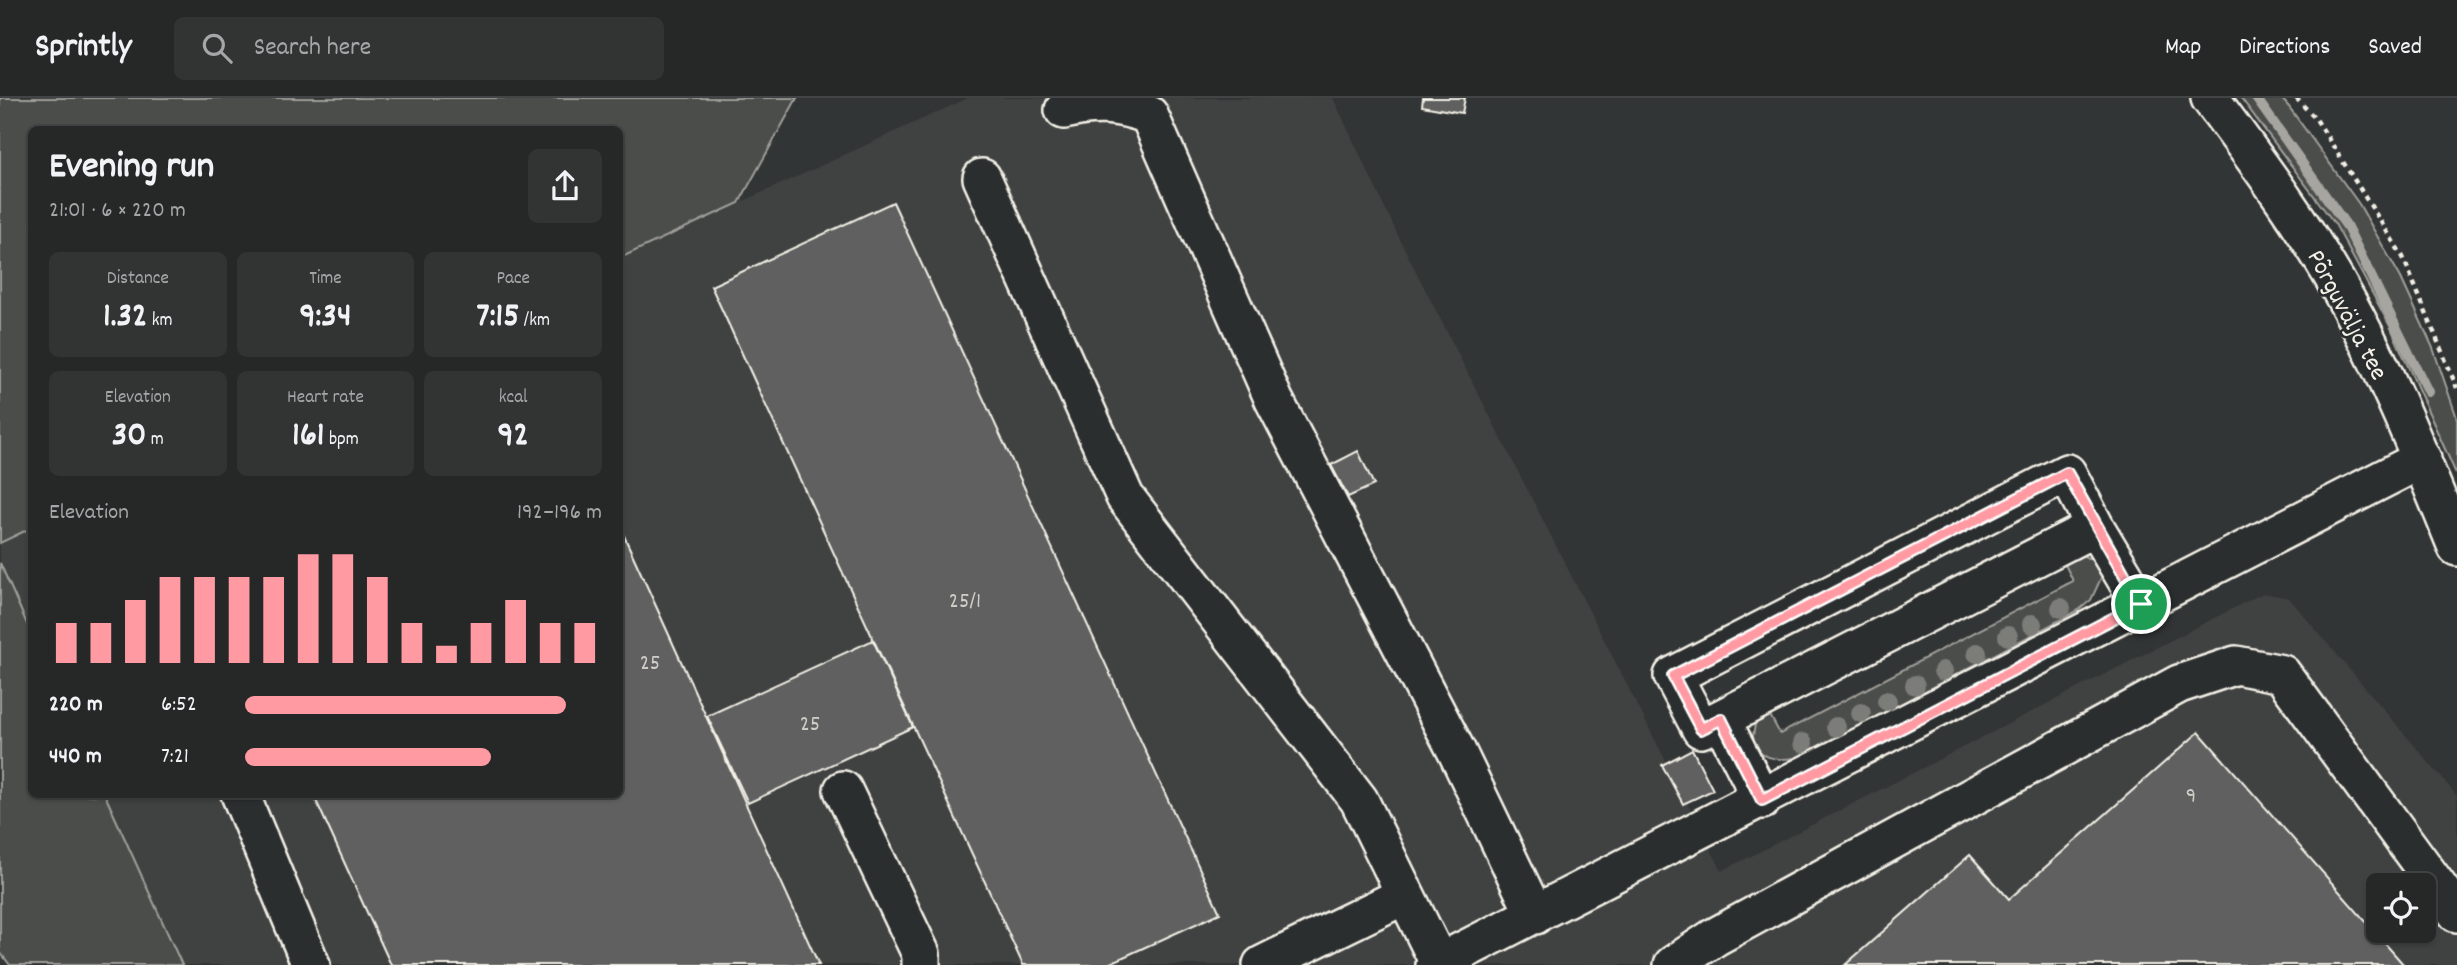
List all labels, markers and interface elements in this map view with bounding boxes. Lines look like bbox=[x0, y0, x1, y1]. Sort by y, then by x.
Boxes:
search box bbox=[174, 17, 664, 80]
text: Sprintly bbox=[35, 25, 132, 72]
icon: search bbox=[198, 29, 236, 67]
text: Search here bbox=[254, 30, 371, 67]
text: Map bbox=[2165, 31, 2201, 65]
text: Directions bbox=[2239, 31, 2330, 65]
text: Saved bbox=[2368, 31, 2422, 65]
text: Evening run bbox=[49, 141, 214, 196]
button: share bbox=[528, 149, 602, 223]
text: 21:01 · 6 × 220 m bbox=[49, 195, 186, 228]
street label: Põrguvälja tee bbox=[2296, 244, 2396, 387]
text: Distance bbox=[107, 266, 169, 293]
text: Time bbox=[309, 266, 342, 293]
text: Pace bbox=[496, 266, 530, 293]
text: 1.32 bbox=[103, 293, 147, 343]
text: 9:34 bbox=[300, 293, 351, 343]
text: 7:15 bbox=[476, 293, 519, 343]
text: km bbox=[147, 308, 173, 335]
text: /km bbox=[519, 308, 550, 335]
text: Elevation bbox=[105, 385, 171, 412]
text: Heart rate bbox=[287, 385, 364, 412]
text: kcal bbox=[499, 385, 528, 412]
text: 30 bbox=[112, 412, 146, 462]
text: 161 bbox=[292, 412, 325, 462]
text: 92 bbox=[498, 412, 529, 462]
text: m bbox=[146, 427, 164, 454]
text: bpm bbox=[325, 427, 359, 454]
text: Elevation bbox=[49, 497, 129, 530]
text: 192–196 m bbox=[517, 497, 602, 530]
pin bbox=[2111, 574, 2171, 634]
icon: arrive bbox=[2122, 585, 2160, 623]
house number: 25/1 bbox=[949, 586, 981, 619]
house number: 25 bbox=[640, 648, 660, 681]
text: 220 m bbox=[49, 689, 103, 722]
text: 6:52 bbox=[161, 689, 197, 722]
house number: 25 bbox=[800, 709, 820, 742]
text: 440 m bbox=[49, 741, 102, 774]
text: 7:21 bbox=[161, 741, 189, 774]
house number: 9 bbox=[2186, 781, 2196, 814]
map controls bbox=[2366, 873, 2436, 943]
button: locate bbox=[2366, 873, 2436, 943]

